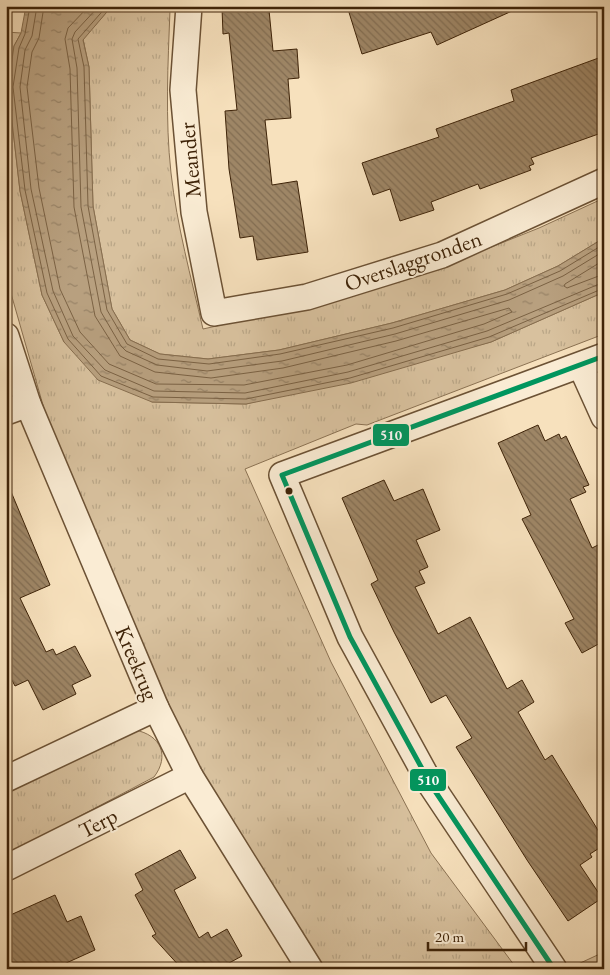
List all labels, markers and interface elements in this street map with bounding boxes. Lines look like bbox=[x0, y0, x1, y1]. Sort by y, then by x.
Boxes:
street label: Meander bbox=[172, 121, 208, 199]
street label: Overslaggronden bbox=[341, 224, 486, 298]
line badge: 510 bbox=[372, 423, 410, 447]
text: 510 bbox=[380, 426, 403, 444]
unlabelled marker bbox=[284, 486, 294, 496]
street label: Kreekrug bbox=[108, 621, 166, 705]
line badge: 510 bbox=[409, 768, 447, 792]
text: 510 bbox=[417, 771, 440, 789]
street label: Terp bbox=[74, 801, 122, 845]
scale bar bbox=[428, 920, 525, 952]
text: 20 m bbox=[435, 927, 464, 946]

